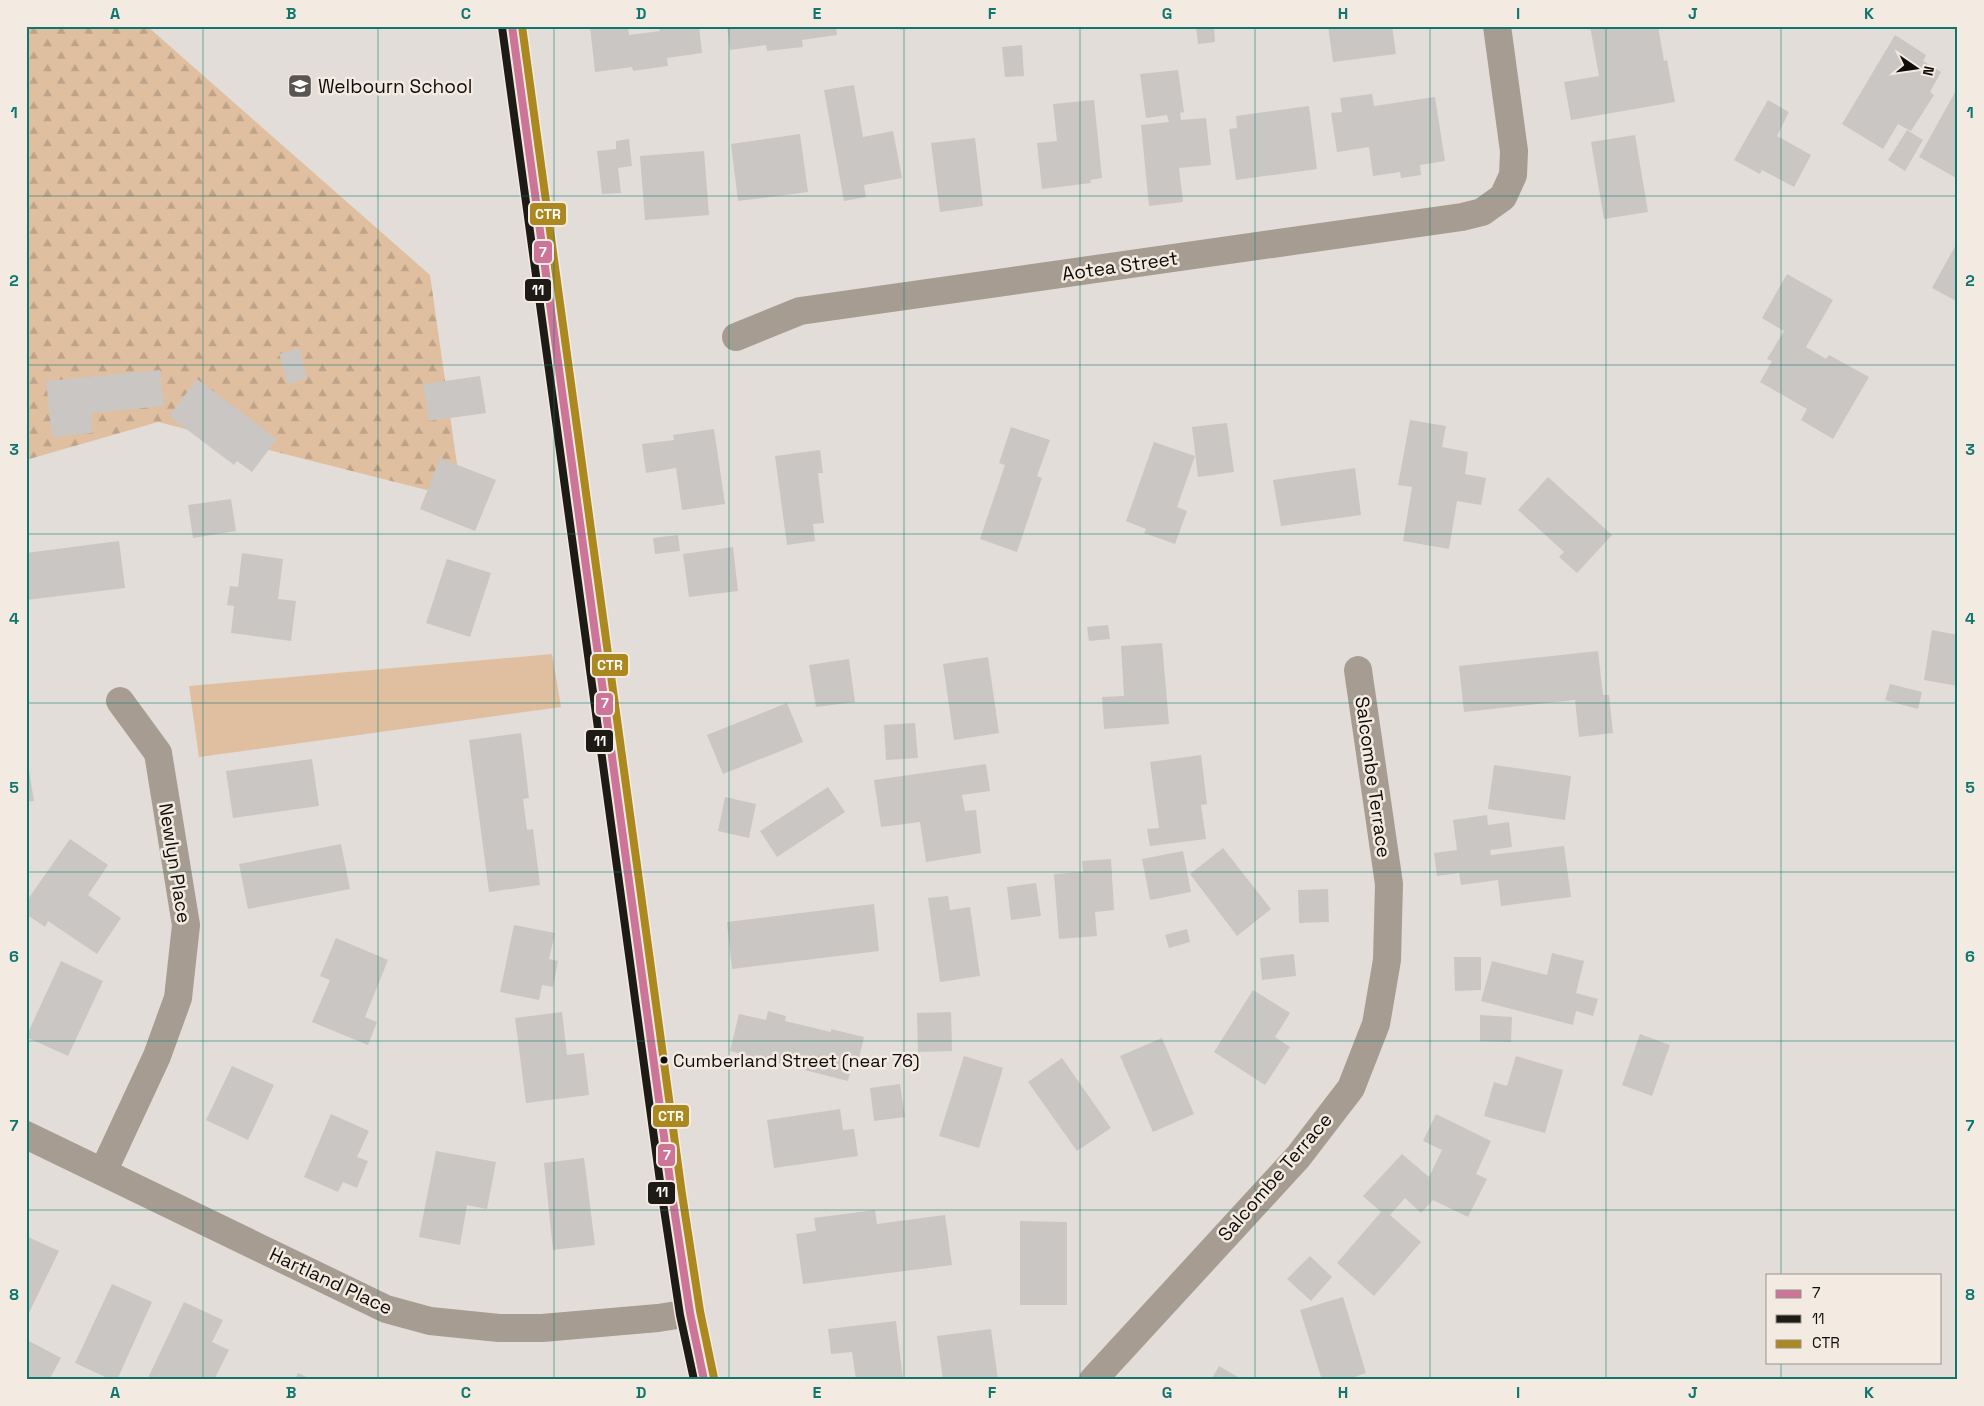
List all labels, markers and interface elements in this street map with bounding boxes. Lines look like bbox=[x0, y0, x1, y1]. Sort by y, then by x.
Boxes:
text: A bbox=[110, 3, 120, 24]
text: B bbox=[286, 3, 296, 24]
text: C bbox=[461, 3, 471, 24]
text: D bbox=[636, 3, 646, 24]
text: E bbox=[813, 3, 822, 24]
text: F bbox=[988, 3, 997, 24]
text: G bbox=[1162, 3, 1172, 24]
text: H bbox=[1338, 3, 1348, 24]
text: I bbox=[1516, 3, 1520, 24]
text: J bbox=[1688, 3, 1698, 24]
text: K bbox=[1864, 3, 1874, 24]
north arrow bbox=[1892, 42, 1942, 92]
text: N bbox=[1919, 64, 1938, 78]
school or university icon: Welbourn School bbox=[287, 73, 313, 99]
place label: Welbourn School bbox=[318, 74, 472, 99]
text: 1 bbox=[10, 102, 18, 123]
text: 1 bbox=[1966, 102, 1974, 123]
line badge: CTR bbox=[529, 202, 567, 226]
text: CTR bbox=[535, 205, 561, 223]
line badge: 7 bbox=[533, 240, 553, 264]
text: 7 bbox=[539, 243, 547, 261]
street label: Aotea Street bbox=[1060, 245, 1180, 287]
text: 2 bbox=[9, 270, 19, 291]
text: 2 bbox=[1965, 270, 1975, 291]
line badge: 11 bbox=[524, 278, 552, 302]
text: 11 bbox=[532, 281, 544, 299]
text: 3 bbox=[9, 439, 19, 460]
text: 3 bbox=[1965, 439, 1975, 460]
text: 4 bbox=[9, 608, 19, 629]
text: 4 bbox=[1965, 608, 1975, 629]
line badge: CTR bbox=[591, 653, 629, 677]
text: CTR bbox=[597, 656, 623, 674]
line badge: 7 bbox=[595, 692, 614, 716]
text: 7 bbox=[601, 694, 609, 712]
street label: Salcombe Terrace bbox=[1349, 695, 1397, 859]
line badge: 11 bbox=[585, 729, 614, 753]
text: 11 bbox=[594, 732, 606, 750]
text: 5 bbox=[9, 777, 19, 798]
text: 5 bbox=[1965, 777, 1975, 798]
street label: Newlyn Place bbox=[153, 801, 197, 925]
text: 6 bbox=[9, 946, 19, 967]
text: 6 bbox=[1965, 946, 1975, 967]
place label: Cumberland Street (near 76) bbox=[673, 1049, 920, 1072]
marker: Cumberland Street (near 76) bbox=[659, 1055, 669, 1065]
line badge: CTR bbox=[652, 1104, 690, 1128]
text: CTR bbox=[658, 1107, 684, 1125]
street label: Salcombe Terrace bbox=[1212, 1108, 1338, 1246]
text: 7 bbox=[10, 1115, 19, 1136]
text: 7 bbox=[1966, 1115, 1975, 1136]
line badge: 7 bbox=[657, 1143, 676, 1167]
text: 7 bbox=[663, 1146, 671, 1164]
line badge: 11 bbox=[647, 1181, 676, 1205]
text: 11 bbox=[656, 1183, 668, 1201]
street label: Hartland Place bbox=[265, 1242, 397, 1320]
legend bbox=[1766, 1274, 1942, 1364]
text: 7 bbox=[1812, 1283, 1820, 1302]
text: 8 bbox=[9, 1284, 19, 1305]
text: 8 bbox=[1965, 1284, 1975, 1305]
text: 11 bbox=[1812, 1309, 1825, 1328]
text: CTR bbox=[1812, 1333, 1840, 1352]
text: A bbox=[110, 1382, 120, 1403]
text: B bbox=[286, 1382, 296, 1403]
text: C bbox=[461, 1382, 471, 1403]
text: D bbox=[636, 1382, 646, 1403]
text: E bbox=[813, 1382, 822, 1403]
text: F bbox=[988, 1382, 997, 1403]
text: G bbox=[1162, 1382, 1172, 1403]
text: H bbox=[1338, 1382, 1348, 1403]
text: I bbox=[1516, 1382, 1520, 1403]
text: J bbox=[1688, 1382, 1698, 1403]
text: K bbox=[1864, 1382, 1874, 1403]

